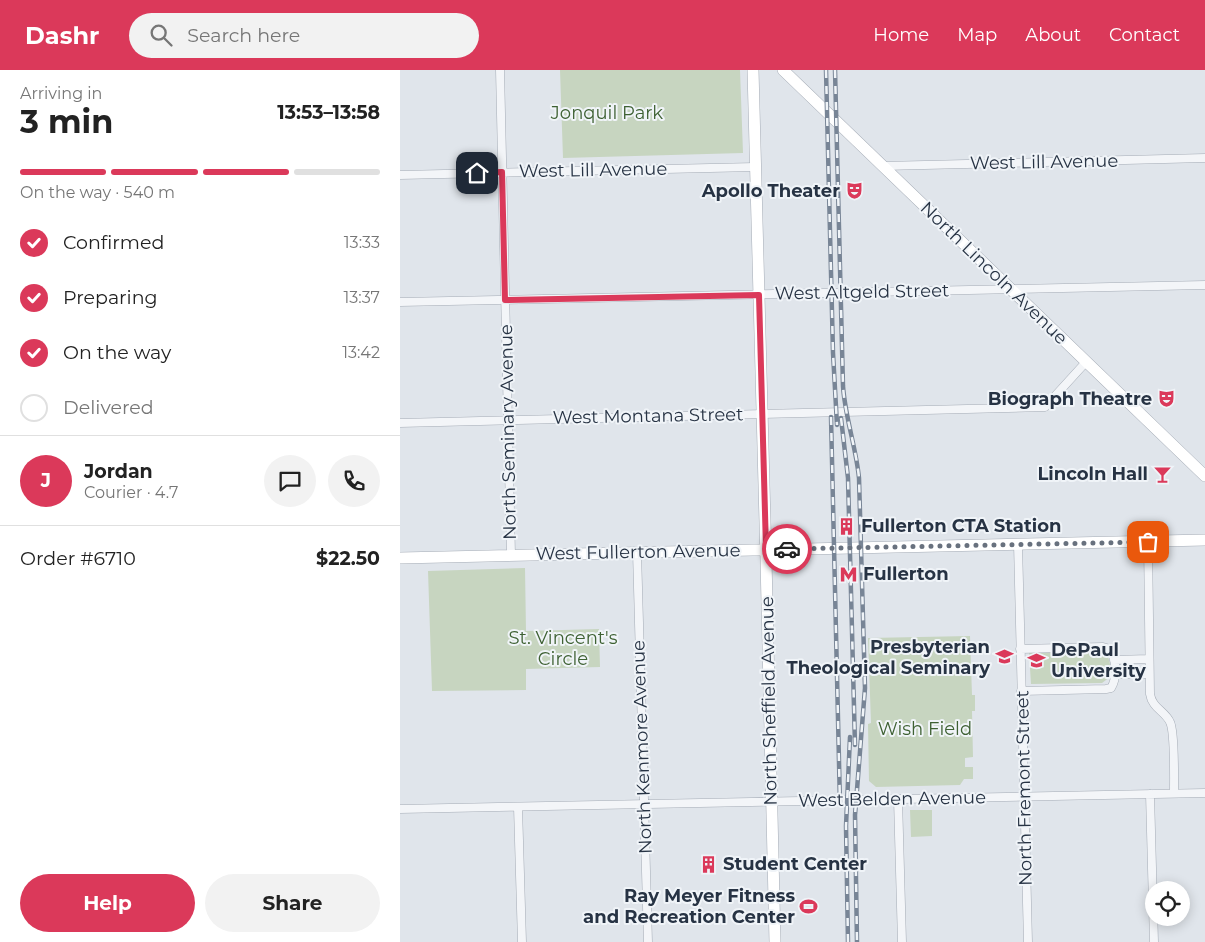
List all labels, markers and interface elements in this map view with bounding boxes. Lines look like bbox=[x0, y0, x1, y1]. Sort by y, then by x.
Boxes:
search box bbox=[129, 13, 479, 58]
text: Dashr bbox=[25, 21, 99, 50]
icon: search bbox=[147, 21, 175, 49]
text: Search here bbox=[187, 24, 300, 47]
text: Home bbox=[873, 24, 929, 46]
text: Map bbox=[957, 24, 997, 46]
text: About bbox=[1025, 24, 1081, 46]
text: Contact bbox=[1109, 24, 1180, 46]
text: Arriving in bbox=[20, 84, 102, 103]
text: 13:53–13:58 bbox=[277, 101, 380, 124]
text: 3 min bbox=[20, 102, 113, 141]
park label: Jonquil Park bbox=[550, 102, 663, 124]
street label: West Lill Avenue bbox=[970, 150, 1119, 174]
pin bbox=[456, 152, 498, 194]
street label: West Lill Avenue bbox=[519, 158, 668, 182]
icon: home bbox=[463, 159, 491, 187]
place label: Apollo Theater bbox=[701, 180, 840, 202]
theatre icon: Apollo Theater bbox=[844, 181, 864, 201]
text: On the way · 540 m bbox=[20, 183, 175, 202]
street label: North Lincoln Avenue bbox=[916, 197, 1072, 349]
icon: check bbox=[20, 229, 48, 257]
text: Confirmed bbox=[63, 231, 164, 254]
text: 13:33 bbox=[344, 233, 380, 252]
street label: West Altgeld Street bbox=[775, 279, 949, 305]
icon: check bbox=[20, 284, 48, 312]
text: Preparing bbox=[63, 286, 158, 309]
text: 13:37 bbox=[344, 288, 380, 307]
street label: North Seminary Avenue bbox=[495, 324, 521, 540]
icon: check bbox=[20, 339, 48, 367]
text: On the way bbox=[63, 341, 171, 364]
text: 13:42 bbox=[342, 343, 380, 362]
place label: Biograph Theatre bbox=[988, 388, 1152, 410]
theatre icon: Biograph Theatre bbox=[1156, 389, 1176, 409]
text: Delivered bbox=[63, 396, 154, 419]
street label: West Montana Street bbox=[552, 403, 744, 429]
button: chat bbox=[264, 455, 316, 507]
button: phone bbox=[328, 455, 380, 507]
text: Jordan bbox=[84, 460, 153, 483]
place label: Lincoln Hall bbox=[1037, 463, 1148, 485]
bar icon: Lincoln Hall bbox=[1152, 464, 1172, 484]
text: J bbox=[41, 469, 51, 492]
text: Courier · 4.7 bbox=[84, 483, 178, 502]
place label: Fullerton CTA Station bbox=[861, 515, 1061, 537]
building icon: Fullerton CTA Station bbox=[837, 516, 857, 536]
pin bbox=[1127, 521, 1169, 563]
courier bbox=[762, 524, 812, 574]
icon: bag bbox=[1134, 528, 1162, 556]
icon: car bbox=[773, 535, 801, 563]
street label: West Fullerton Avenue bbox=[535, 539, 741, 565]
text: Order #6710 bbox=[20, 547, 136, 570]
text: $22.50 bbox=[316, 547, 380, 570]
place label: Fullerton bbox=[863, 563, 949, 585]
metro station icon: Fullerton bbox=[839, 564, 859, 584]
street label: North Sheffield Avenue bbox=[756, 596, 782, 806]
park label: St. Vincent's Circle bbox=[508, 627, 618, 670]
place label: Presbyterian Theological Seminary bbox=[787, 636, 990, 679]
place label: DePaul University bbox=[1051, 639, 1146, 682]
street label: North Kenmore Avenue bbox=[627, 640, 657, 854]
school or university icon: Presbyterian Theological Seminary bbox=[994, 647, 1014, 667]
school or university icon: DePaul University bbox=[1027, 650, 1047, 670]
street label: North Fremont Street bbox=[1011, 690, 1037, 886]
park label: Wish Field bbox=[878, 718, 972, 740]
street label: West Belden Avenue bbox=[798, 786, 986, 812]
place label: Student Center bbox=[723, 853, 867, 875]
building icon: Student Center bbox=[699, 854, 719, 874]
button: Help bbox=[20, 874, 195, 932]
button: Share bbox=[205, 874, 380, 932]
map controls bbox=[1145, 881, 1190, 926]
button: locate bbox=[1145, 881, 1190, 926]
place label: Ray Meyer Fitness and Recreation Center bbox=[583, 885, 795, 928]
sports icon: Ray Meyer Fitness and Recreation Center bbox=[799, 896, 819, 916]

